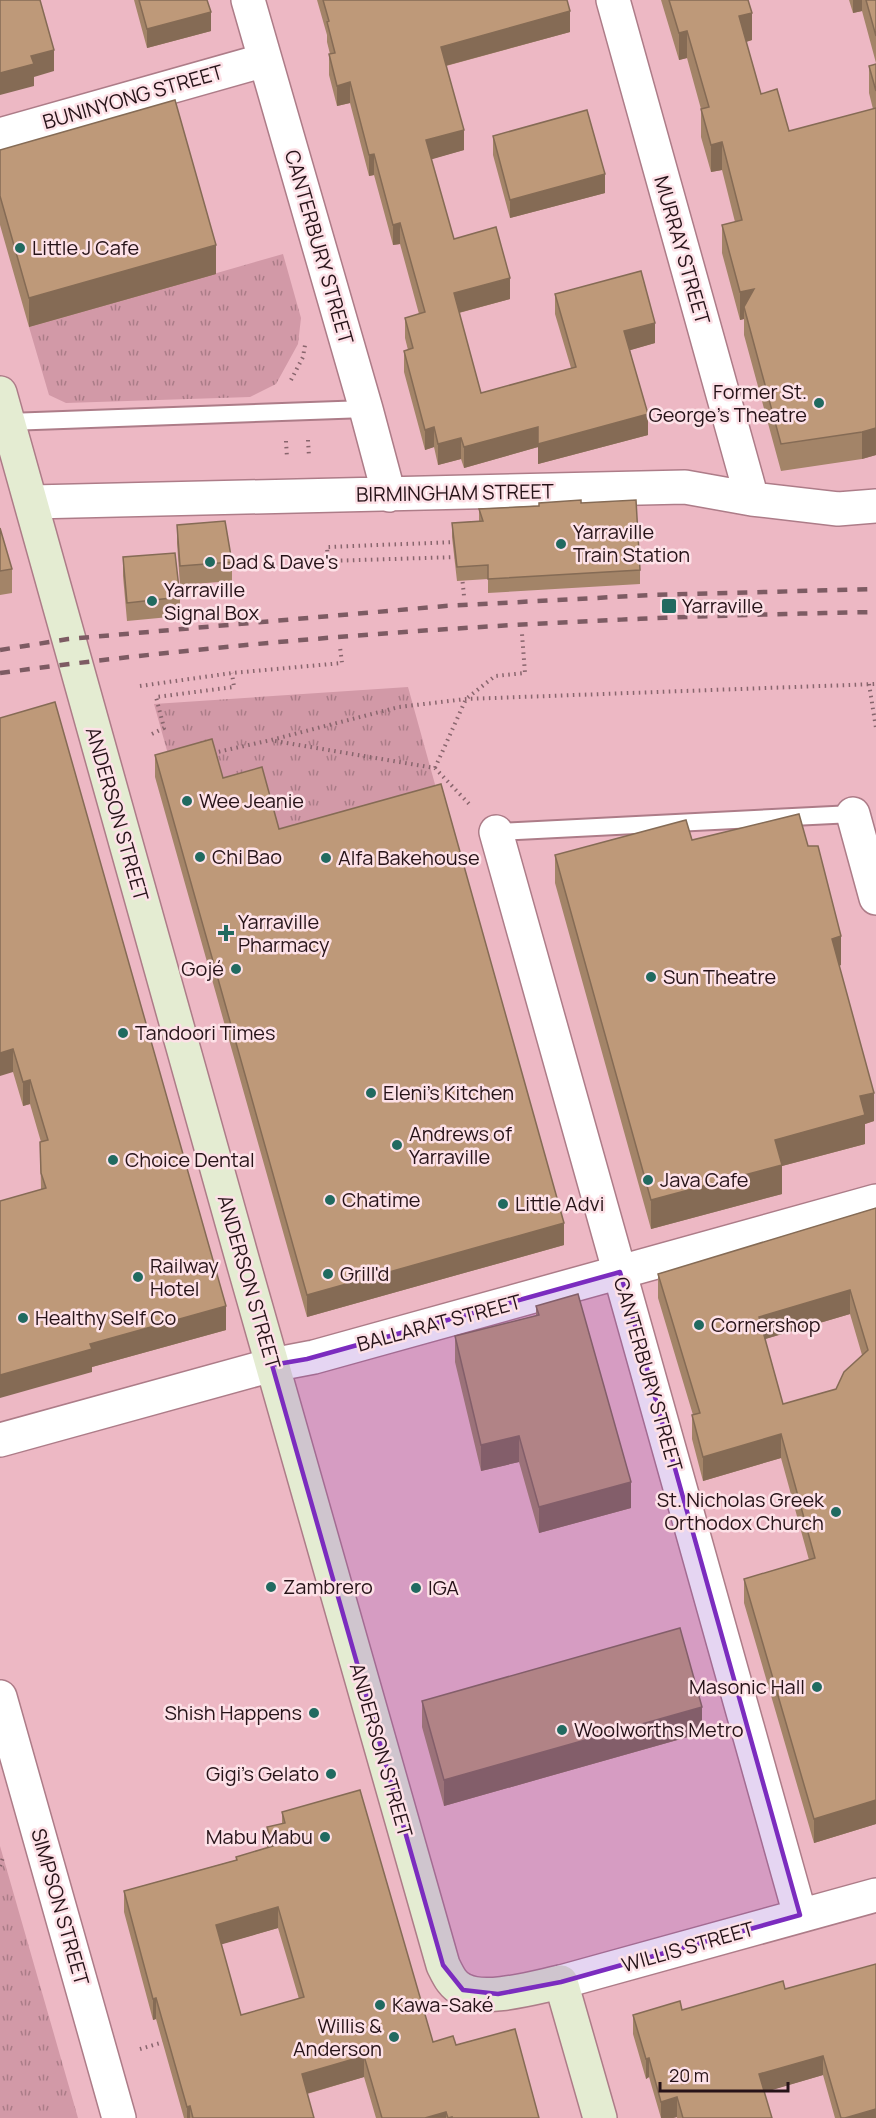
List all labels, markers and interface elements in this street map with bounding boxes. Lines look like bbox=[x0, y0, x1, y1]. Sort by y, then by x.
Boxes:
street label: BUNINYONG STREET bbox=[39, 58, 226, 135]
street label: CANTERBURY STREET bbox=[279, 147, 360, 347]
street label: MURRAY STREET bbox=[648, 172, 717, 327]
place label: Little J Cafe bbox=[32, 234, 139, 261]
marker: Little J Cafe bbox=[13, 241, 27, 255]
place label: Former St. George's Theatre bbox=[649, 378, 807, 428]
marker: Former St. George's Theatre bbox=[812, 396, 826, 410]
street label: BIRMINGHAM STREET bbox=[356, 477, 554, 508]
place label: Yarraville Train Station bbox=[573, 518, 690, 568]
marker: Yarraville Train Station bbox=[554, 537, 568, 551]
place label: Dad & Dave's bbox=[222, 548, 338, 575]
marker: Dad & Dave's bbox=[203, 555, 217, 569]
place label: Yarraville Signal Box bbox=[164, 576, 259, 626]
place label: Yarraville bbox=[682, 592, 763, 619]
marker: Yarraville Signal Box bbox=[145, 594, 159, 608]
marker: Yarraville bbox=[660, 597, 678, 615]
street label: ANDERSON STREET bbox=[80, 724, 155, 904]
place label: Wee Jeanie bbox=[199, 787, 304, 814]
marker: Wee Jeanie bbox=[180, 794, 194, 808]
place label: Chi Bao bbox=[212, 843, 282, 870]
place label: Alfa Bakehouse bbox=[338, 844, 480, 871]
marker: Chi Bao bbox=[193, 850, 207, 864]
marker: Alfa Bakehouse bbox=[319, 851, 333, 865]
place label: Yarraville Pharmacy bbox=[238, 908, 330, 958]
marker: Yarraville Pharmacy bbox=[219, 926, 233, 940]
place label: Gojé bbox=[181, 955, 224, 982]
marker: Gojé bbox=[229, 962, 243, 976]
place label: Sun Theatre bbox=[663, 963, 776, 990]
marker: Sun Theatre bbox=[644, 970, 658, 984]
place label: Tandoori Times bbox=[135, 1019, 276, 1046]
marker: Tandoori Times bbox=[116, 1026, 130, 1040]
place label: Eleni's Kitchen bbox=[383, 1079, 514, 1106]
marker: Eleni's Kitchen bbox=[364, 1086, 378, 1100]
place label: Andrews of Yarraville bbox=[409, 1120, 512, 1170]
marker: Andrews of Yarraville bbox=[390, 1138, 404, 1152]
place label: Choice Dental bbox=[125, 1146, 255, 1173]
marker: Choice Dental bbox=[106, 1153, 120, 1167]
place label: Java Cafe bbox=[660, 1166, 748, 1193]
marker: Java Cafe bbox=[641, 1173, 655, 1187]
place label: Chatime bbox=[342, 1186, 421, 1213]
place label: Little Advi bbox=[515, 1190, 604, 1217]
street label: ANDERSON STREET bbox=[212, 1192, 287, 1372]
marker: Chatime bbox=[323, 1193, 337, 1207]
marker: Little Advi bbox=[496, 1197, 510, 1211]
place label: Railway Hotel bbox=[150, 1252, 219, 1302]
place label: Grill'd bbox=[340, 1260, 389, 1287]
marker: Grill'd bbox=[321, 1267, 335, 1281]
marker: Railway Hotel bbox=[131, 1270, 145, 1284]
street label: CANTERBURY STREET bbox=[608, 1274, 689, 1474]
street label: BALLARAT STREET bbox=[354, 1288, 524, 1357]
place label: Healthy Self Co bbox=[35, 1304, 176, 1331]
marker: Healthy Self Co bbox=[16, 1311, 30, 1325]
place label: Cornershop bbox=[711, 1311, 821, 1338]
marker: Cornershop bbox=[692, 1318, 706, 1332]
place label: St. Nicholas Greek Orthodox Church bbox=[657, 1486, 825, 1536]
marker: St. Nicholas Greek Orthodox Church bbox=[829, 1505, 843, 1519]
place label: Zambrero bbox=[283, 1573, 373, 1600]
place label: IGA bbox=[428, 1574, 459, 1601]
marker: Zambrero bbox=[264, 1580, 278, 1594]
marker: IGA bbox=[409, 1581, 423, 1595]
street label: ANDERSON STREET bbox=[344, 1660, 419, 1840]
place label: Masonic Hall bbox=[689, 1673, 805, 1700]
marker: Masonic Hall bbox=[810, 1680, 824, 1694]
place label: Shish Happens bbox=[164, 1699, 302, 1726]
marker: Shish Happens bbox=[307, 1706, 321, 1720]
place label: Woolworths Metro bbox=[574, 1716, 744, 1743]
marker: Woolworths Metro bbox=[555, 1723, 569, 1737]
place label: Gigi's Gelato bbox=[206, 1760, 319, 1787]
marker: Gigi's Gelato bbox=[324, 1767, 338, 1781]
place label: Mabu Mabu bbox=[206, 1823, 313, 1850]
street label: SIMPSON STREET bbox=[25, 1825, 96, 1989]
marker: Mabu Mabu bbox=[318, 1830, 332, 1844]
street label: WILLIS STREET bbox=[619, 1915, 757, 1978]
place label: Kawa-Saké bbox=[392, 1991, 494, 2018]
marker: Kawa-Saké bbox=[373, 1998, 387, 2012]
place label: Willis & Anderson bbox=[293, 2012, 382, 2062]
marker: Willis & Anderson bbox=[387, 2030, 401, 2044]
scale bar bbox=[660, 2055, 788, 2093]
text: 20 m bbox=[669, 2063, 709, 2087]

